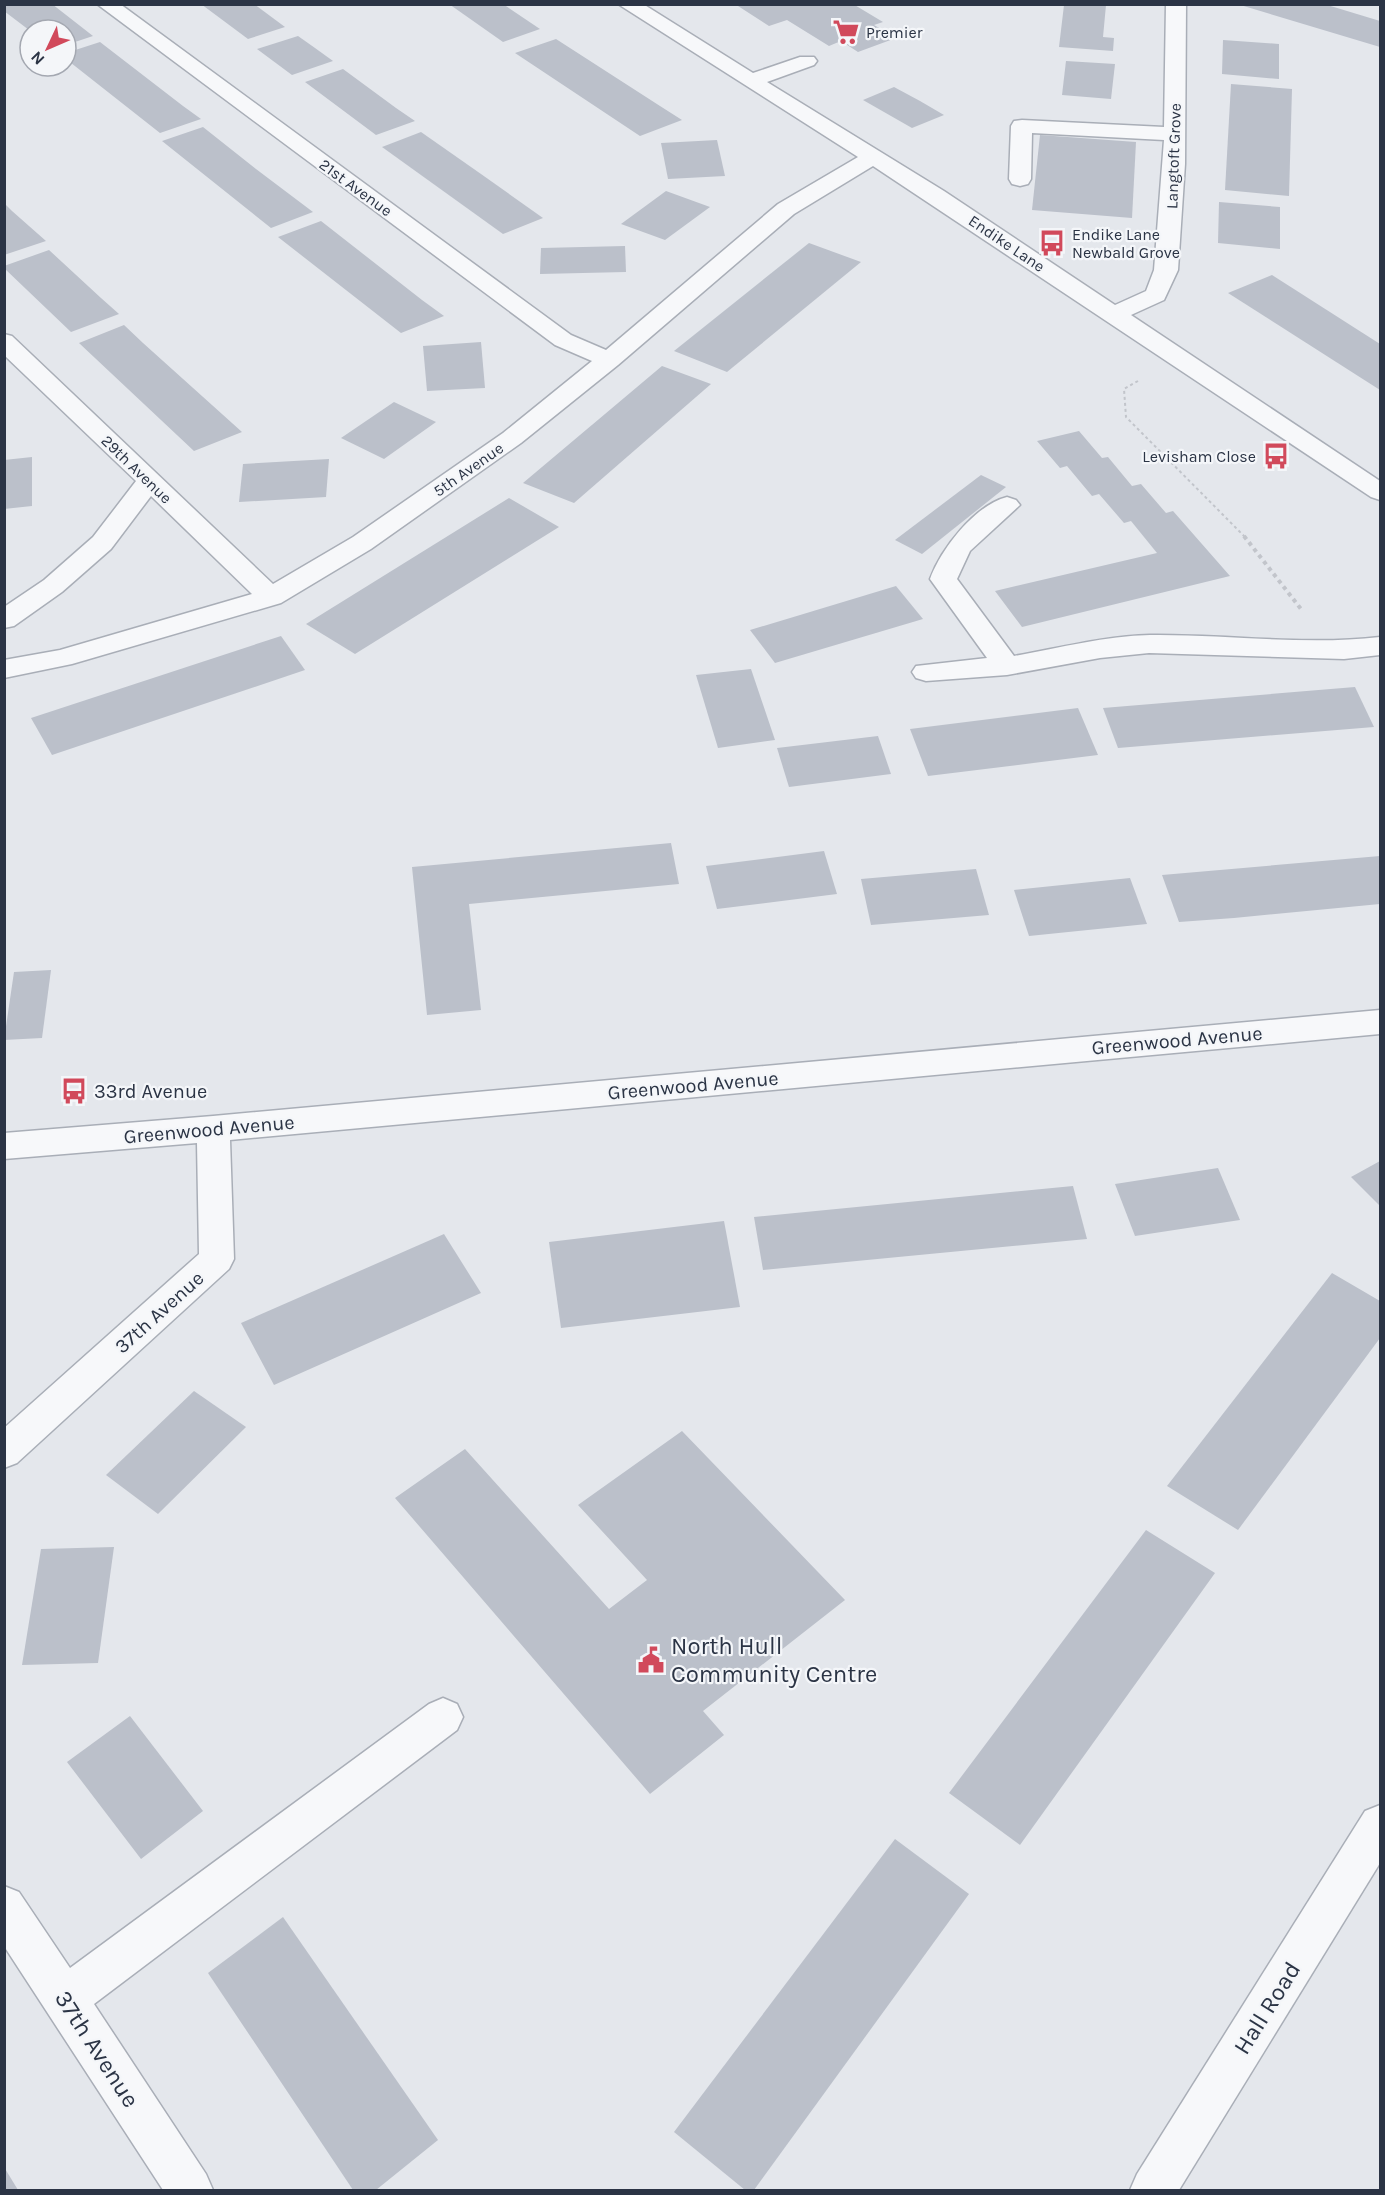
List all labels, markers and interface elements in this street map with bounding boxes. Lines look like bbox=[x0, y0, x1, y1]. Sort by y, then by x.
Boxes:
supermarket icon: Premier bbox=[831, 17, 861, 47]
north arrow bbox=[18, 18, 78, 78]
place label: Premier bbox=[866, 23, 923, 42]
text: N bbox=[27, 47, 48, 69]
street label: Langtoft Grove bbox=[1162, 103, 1185, 209]
street label: 21st Avenue bbox=[316, 155, 396, 220]
street label: Endike Lane bbox=[965, 211, 1049, 276]
place label: Endike Lane Newbald Grove bbox=[1072, 225, 1180, 262]
bus stop icon: Endike Lane Newbald Grove bbox=[1037, 228, 1067, 258]
street label: 29th Avenue bbox=[97, 431, 176, 508]
street label: 5th Avenue bbox=[430, 438, 507, 500]
bus stop icon: Levisham Close bbox=[1261, 441, 1291, 471]
place label: Levisham Close bbox=[1142, 447, 1256, 466]
street label: Greenwood Avenue bbox=[1091, 1022, 1263, 1059]
street label: Greenwood Avenue bbox=[607, 1067, 779, 1104]
bus stop icon: 33rd Avenue bbox=[59, 1076, 89, 1106]
place label: 33rd Avenue bbox=[94, 1080, 207, 1103]
street label: Greenwood Avenue bbox=[123, 1111, 295, 1148]
street label: 37th Avenue bbox=[110, 1267, 208, 1358]
place label: North Hull Community Centre bbox=[671, 1632, 877, 1688]
public building icon: North Hull Community Centre bbox=[636, 1645, 666, 1675]
street label: Hall Road bbox=[1228, 1957, 1306, 2059]
street label: 37th Avenue bbox=[49, 1985, 145, 2113]

